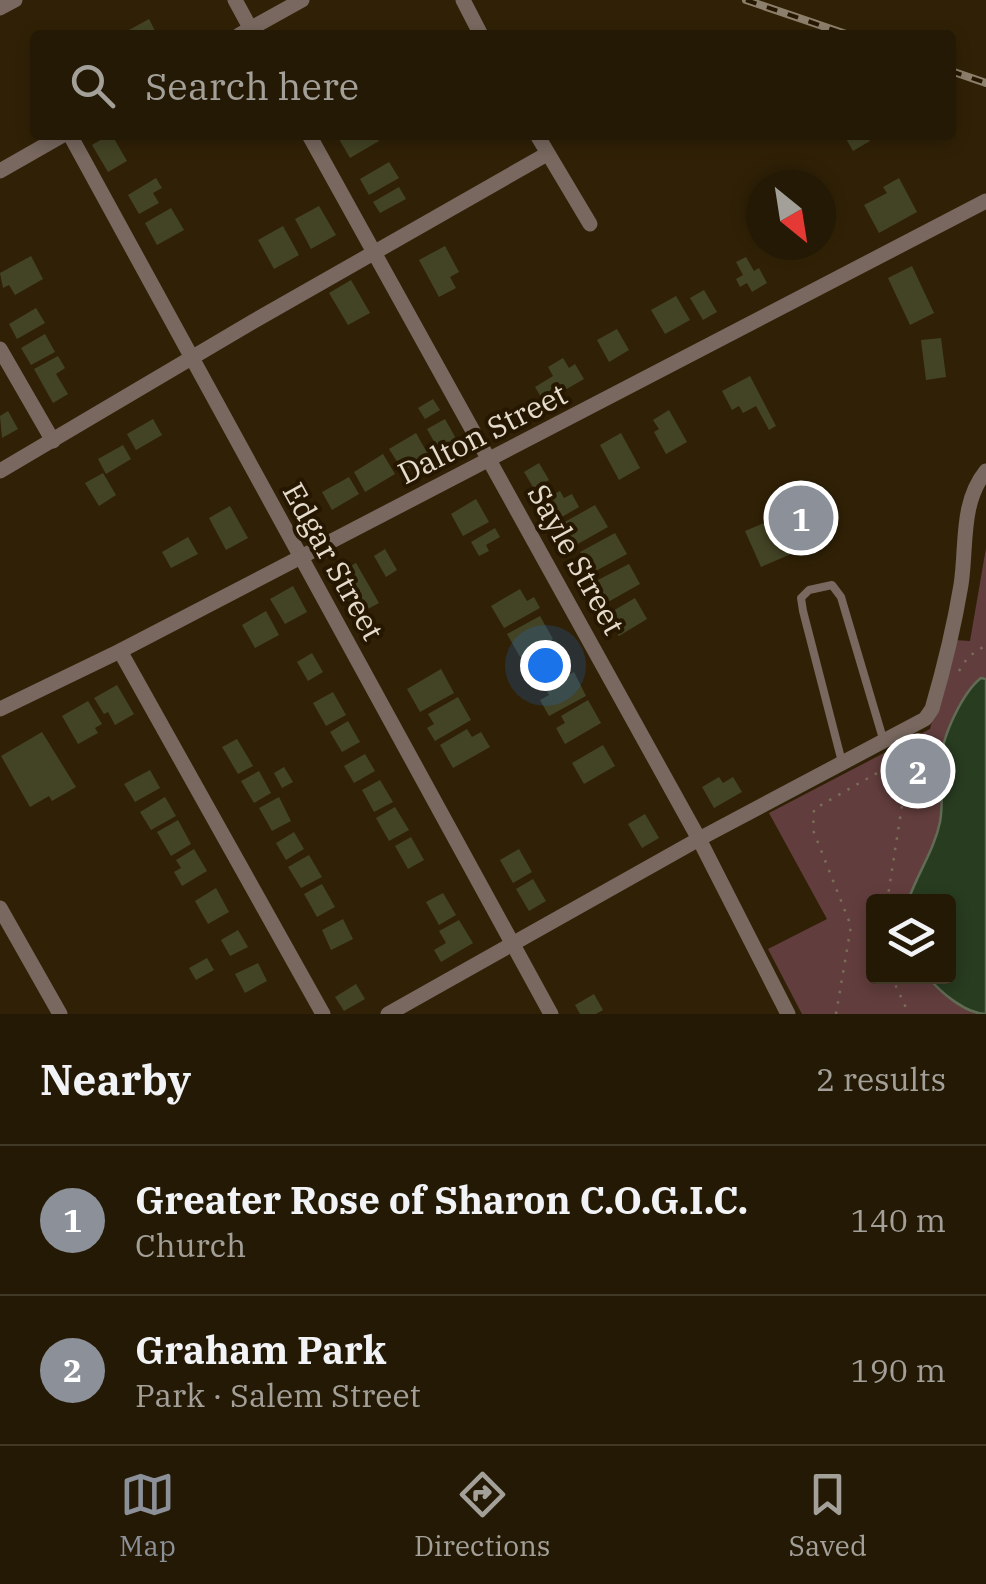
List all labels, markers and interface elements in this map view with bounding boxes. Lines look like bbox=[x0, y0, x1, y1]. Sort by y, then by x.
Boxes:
search box bbox=[30, 30, 956, 140]
icon: search bbox=[65, 58, 120, 113]
text: Search here bbox=[145, 61, 359, 110]
north arrow bbox=[746, 170, 836, 260]
street label: Dalton Street bbox=[391, 374, 573, 492]
street label: Edgar Street bbox=[275, 475, 393, 647]
street label: Sayle Street bbox=[520, 477, 634, 641]
pin: 1 bbox=[768, 480, 834, 556]
your location bbox=[520, 640, 571, 691]
pin: 2 bbox=[886, 734, 950, 808]
map controls bbox=[866, 894, 956, 984]
button: layers bbox=[866, 894, 956, 984]
text: Nearby bbox=[40, 1052, 191, 1107]
text: 2 results bbox=[816, 1058, 946, 1100]
text: Greater Rose of Sharon C.O.G.I.C. bbox=[135, 1175, 748, 1224]
text: 1 bbox=[63, 1199, 82, 1241]
text: 140 m bbox=[850, 1199, 946, 1241]
text: Church bbox=[135, 1224, 246, 1266]
text: Graham Park bbox=[135, 1325, 386, 1374]
text: 2 bbox=[63, 1349, 82, 1391]
text: 190 m bbox=[850, 1349, 946, 1391]
text: Park · Salem Street bbox=[135, 1374, 421, 1416]
tab: Map bbox=[119, 1467, 176, 1564]
tab: Directions bbox=[414, 1467, 551, 1564]
tab: Saved bbox=[789, 1467, 867, 1564]

